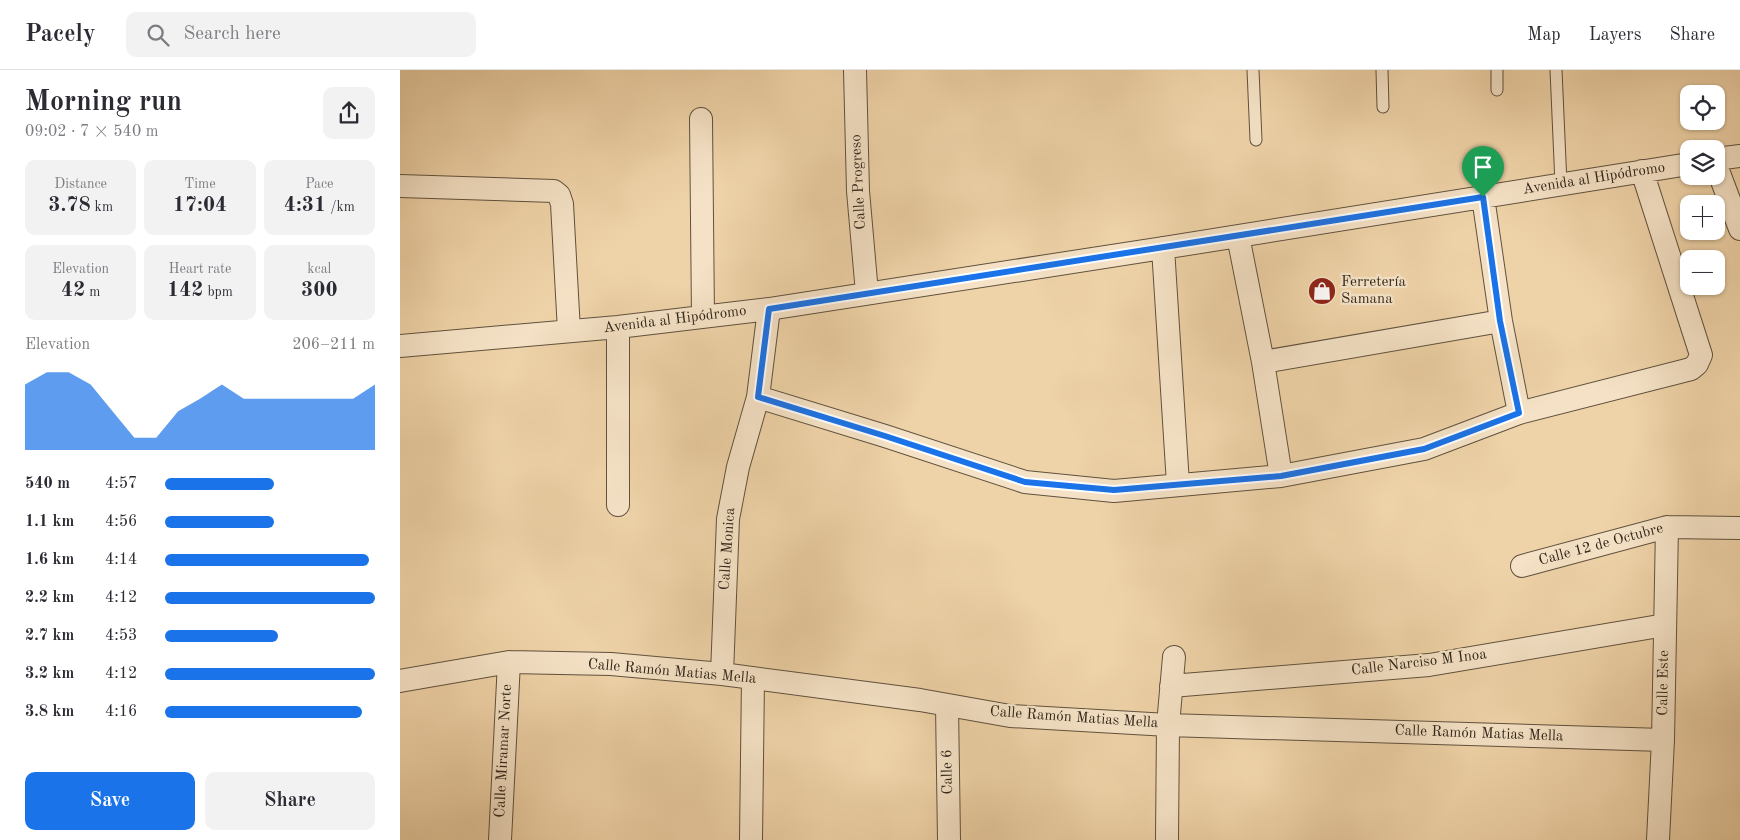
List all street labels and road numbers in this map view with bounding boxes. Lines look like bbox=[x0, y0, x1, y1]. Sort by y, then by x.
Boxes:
street label: Calle Progreso bbox=[849, 134, 869, 230]
street label: Avenida al Hipódromo bbox=[1522, 160, 1666, 198]
street label: Avenida al Hipódromo bbox=[603, 304, 747, 336]
street label: Calle Monica bbox=[718, 507, 738, 591]
street label: Calle 12 de Octubre bbox=[1537, 521, 1665, 569]
street label: Calle Narciso M Inoa bbox=[1351, 647, 1488, 679]
street label: Calle Este bbox=[1656, 650, 1672, 716]
street label: Calle Ramón Matias Mella bbox=[587, 657, 757, 687]
street label: Calle Miramar Norte bbox=[493, 684, 515, 818]
street label: Calle Ramón Matias Mella bbox=[989, 705, 1159, 731]
street label: Calle Ramón Matias Mella bbox=[1394, 724, 1564, 744]
street label: Calle 6 bbox=[940, 749, 956, 795]

